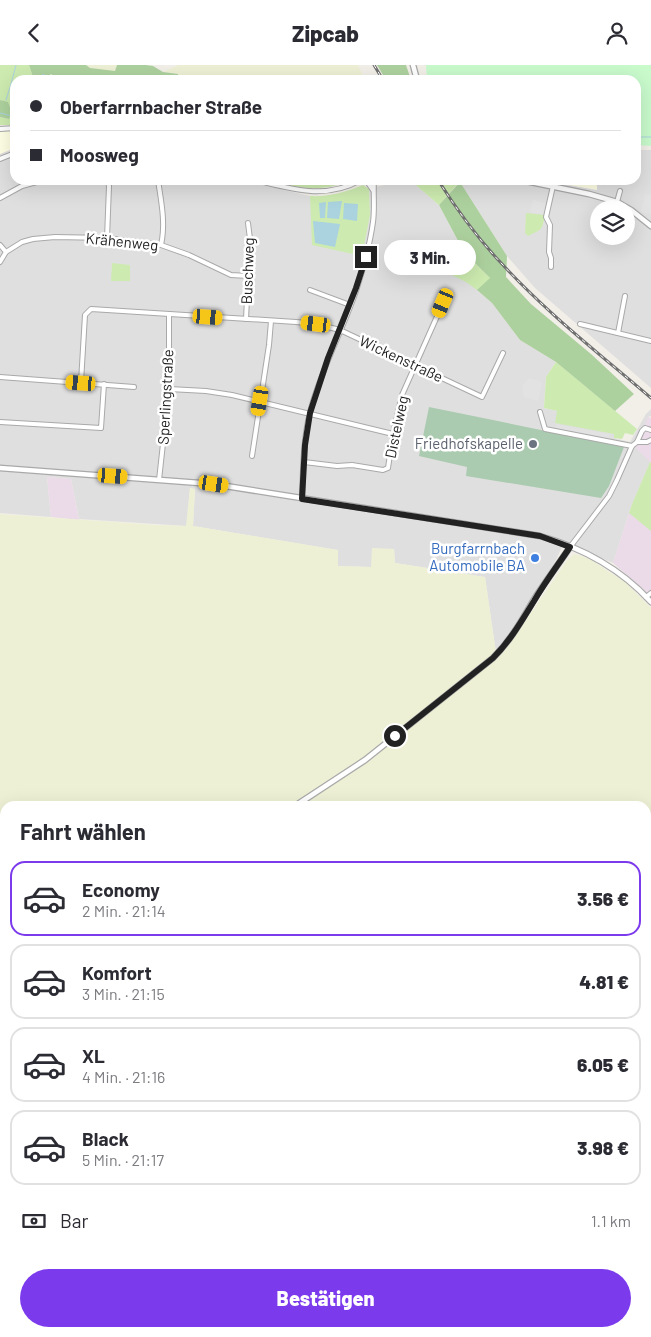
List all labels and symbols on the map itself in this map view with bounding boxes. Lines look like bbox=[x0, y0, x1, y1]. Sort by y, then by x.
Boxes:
street label: Krähenweg bbox=[85, 228, 159, 254]
street label: Buschweg bbox=[237, 237, 257, 305]
callout: 3 Min. bbox=[384, 239, 476, 275]
route end bbox=[355, 246, 377, 268]
car bbox=[430, 286, 455, 320]
car bbox=[192, 308, 223, 326]
car bbox=[300, 315, 331, 333]
street label: Wickenstraße bbox=[357, 331, 446, 385]
street label: Sperlingstraße bbox=[154, 349, 176, 445]
car bbox=[65, 374, 96, 392]
car bbox=[250, 385, 269, 417]
street label: Distelweg bbox=[381, 394, 411, 460]
place label: Friedhofskapelle bbox=[415, 434, 523, 452]
marker: Friedhofskapelle bbox=[527, 438, 539, 450]
car bbox=[97, 467, 128, 485]
car bbox=[198, 474, 229, 494]
place label: Burgfarrnbach Automobile BA bbox=[429, 539, 525, 574]
marker: Burgfarrnbach Automobile BA bbox=[529, 552, 541, 564]
route start bbox=[384, 725, 406, 747]

